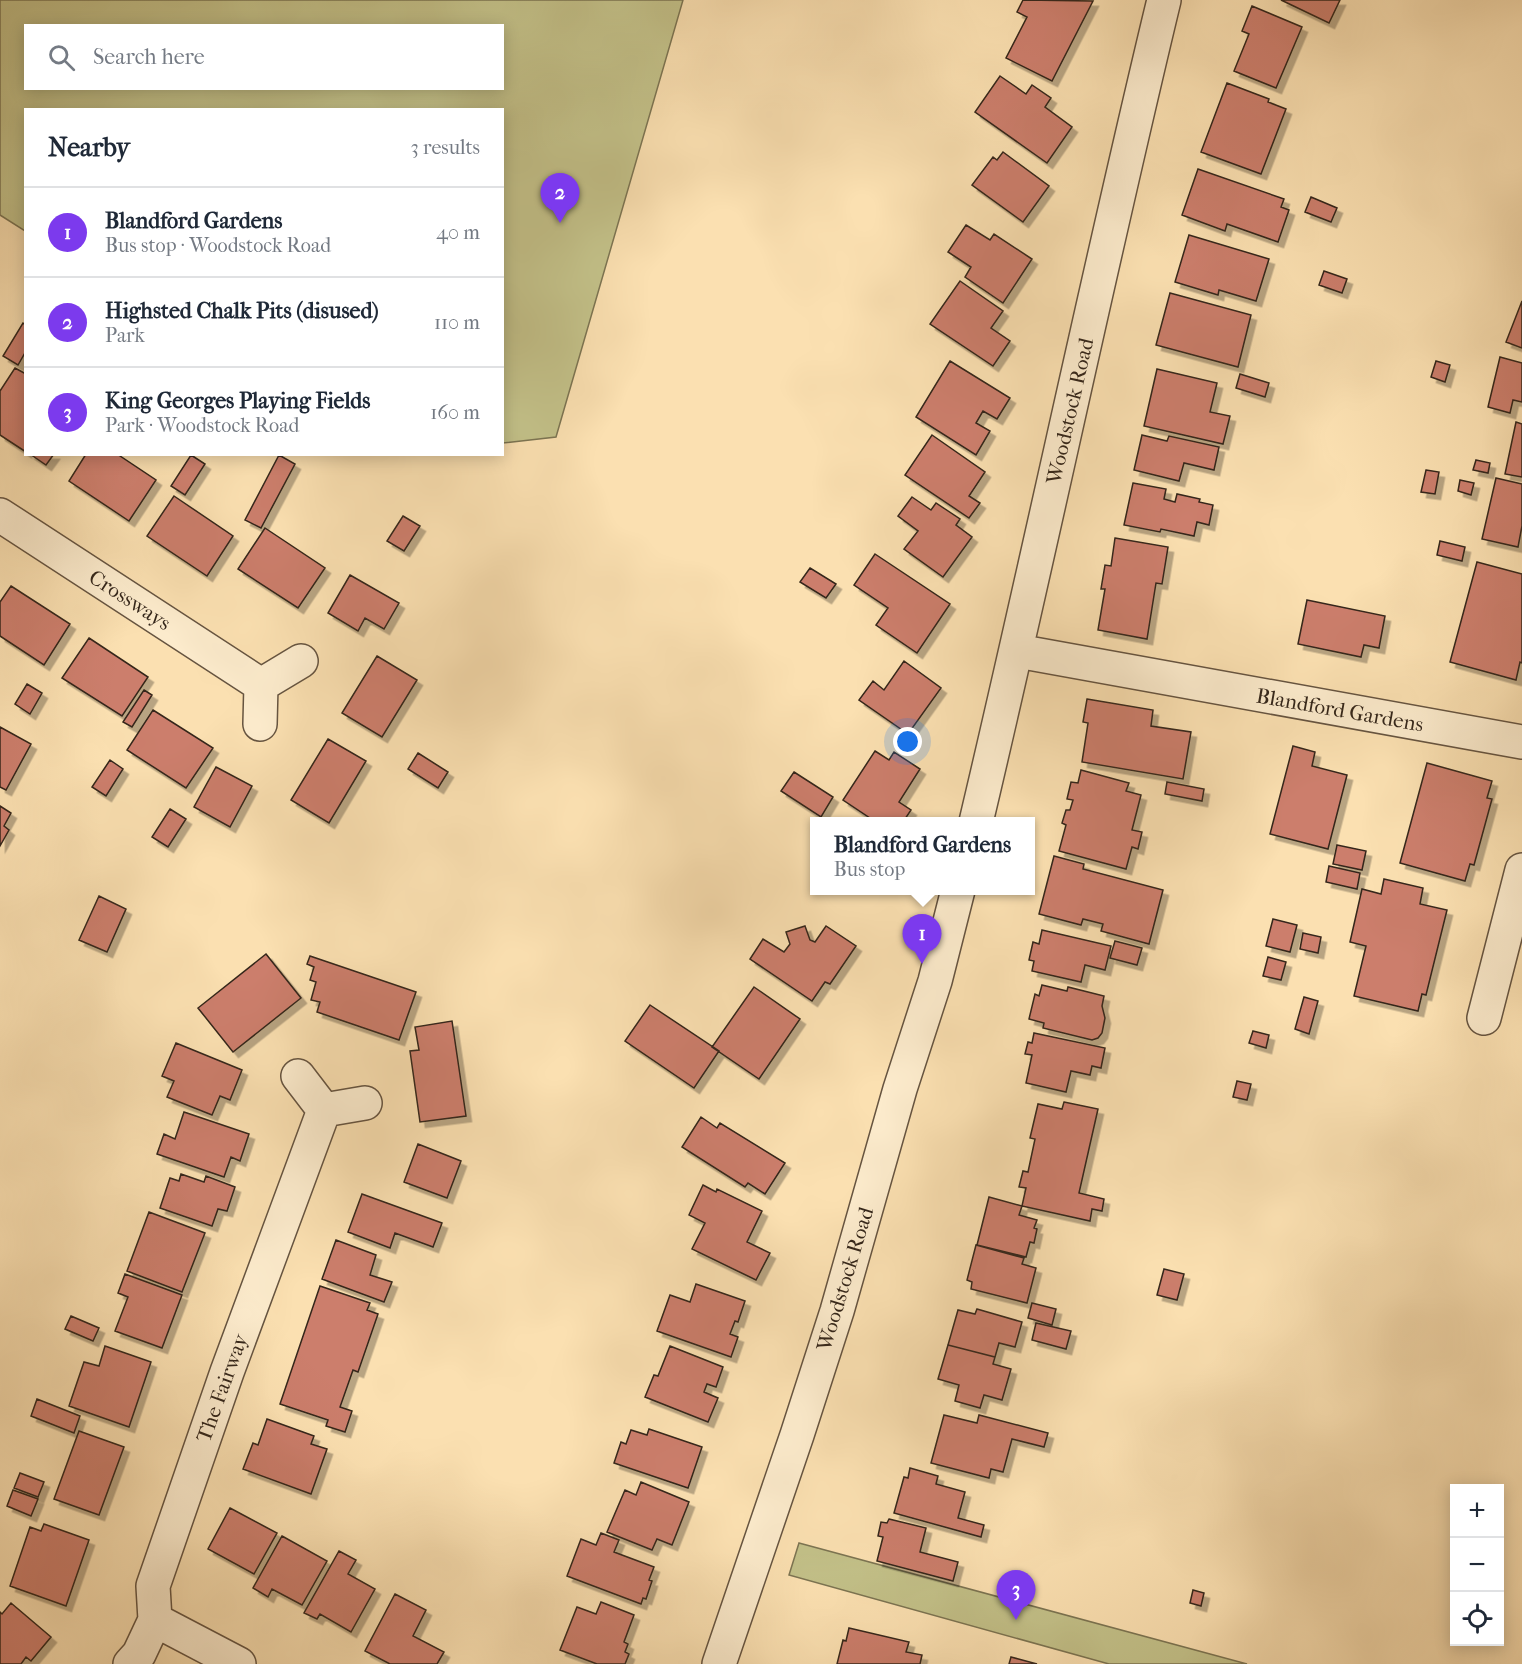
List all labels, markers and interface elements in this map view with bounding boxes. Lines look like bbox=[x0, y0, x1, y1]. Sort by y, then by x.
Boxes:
search box bbox=[24, 24, 504, 90]
icon: search bbox=[45, 41, 78, 74]
text: Search here bbox=[93, 44, 205, 70]
text: Nearby bbox=[48, 132, 130, 163]
text: 3 results bbox=[411, 136, 480, 159]
pin: 2 bbox=[540, 174, 580, 223]
text: Blandford Gardens bbox=[105, 208, 282, 234]
text: 1 bbox=[64, 221, 71, 244]
text: 40 m bbox=[436, 221, 480, 244]
text: Bus stop · Woodstock Road bbox=[105, 234, 331, 257]
text: Highsted Chalk Pits (disused) bbox=[105, 298, 379, 324]
text: 2 bbox=[62, 311, 73, 334]
text: 110 m bbox=[434, 311, 480, 334]
text: Park bbox=[105, 324, 145, 347]
street label: Woodstock Road bbox=[1041, 335, 1099, 487]
text: King Georges Playing Fields bbox=[105, 388, 370, 414]
text: 3 bbox=[63, 401, 72, 424]
text: 160 m bbox=[430, 401, 480, 424]
text: Park · Woodstock Road bbox=[105, 414, 299, 437]
street label: Crossways bbox=[85, 565, 176, 635]
street label: Blandford Gardens bbox=[1254, 683, 1426, 737]
your location bbox=[893, 727, 922, 756]
popup bbox=[810, 817, 1035, 895]
text: Blandford Gardens bbox=[834, 832, 1011, 858]
text: Bus stop bbox=[834, 858, 905, 881]
pin: 1 bbox=[902, 914, 942, 964]
street label: Woodstock Road bbox=[811, 1204, 878, 1355]
street label: The Fairway bbox=[191, 1330, 253, 1445]
map controls bbox=[1450, 1484, 1504, 1646]
button: + bbox=[1450, 1484, 1504, 1538]
button: − bbox=[1450, 1538, 1504, 1592]
pin: 3 bbox=[996, 1570, 1036, 1620]
button: locate bbox=[1450, 1592, 1504, 1646]

